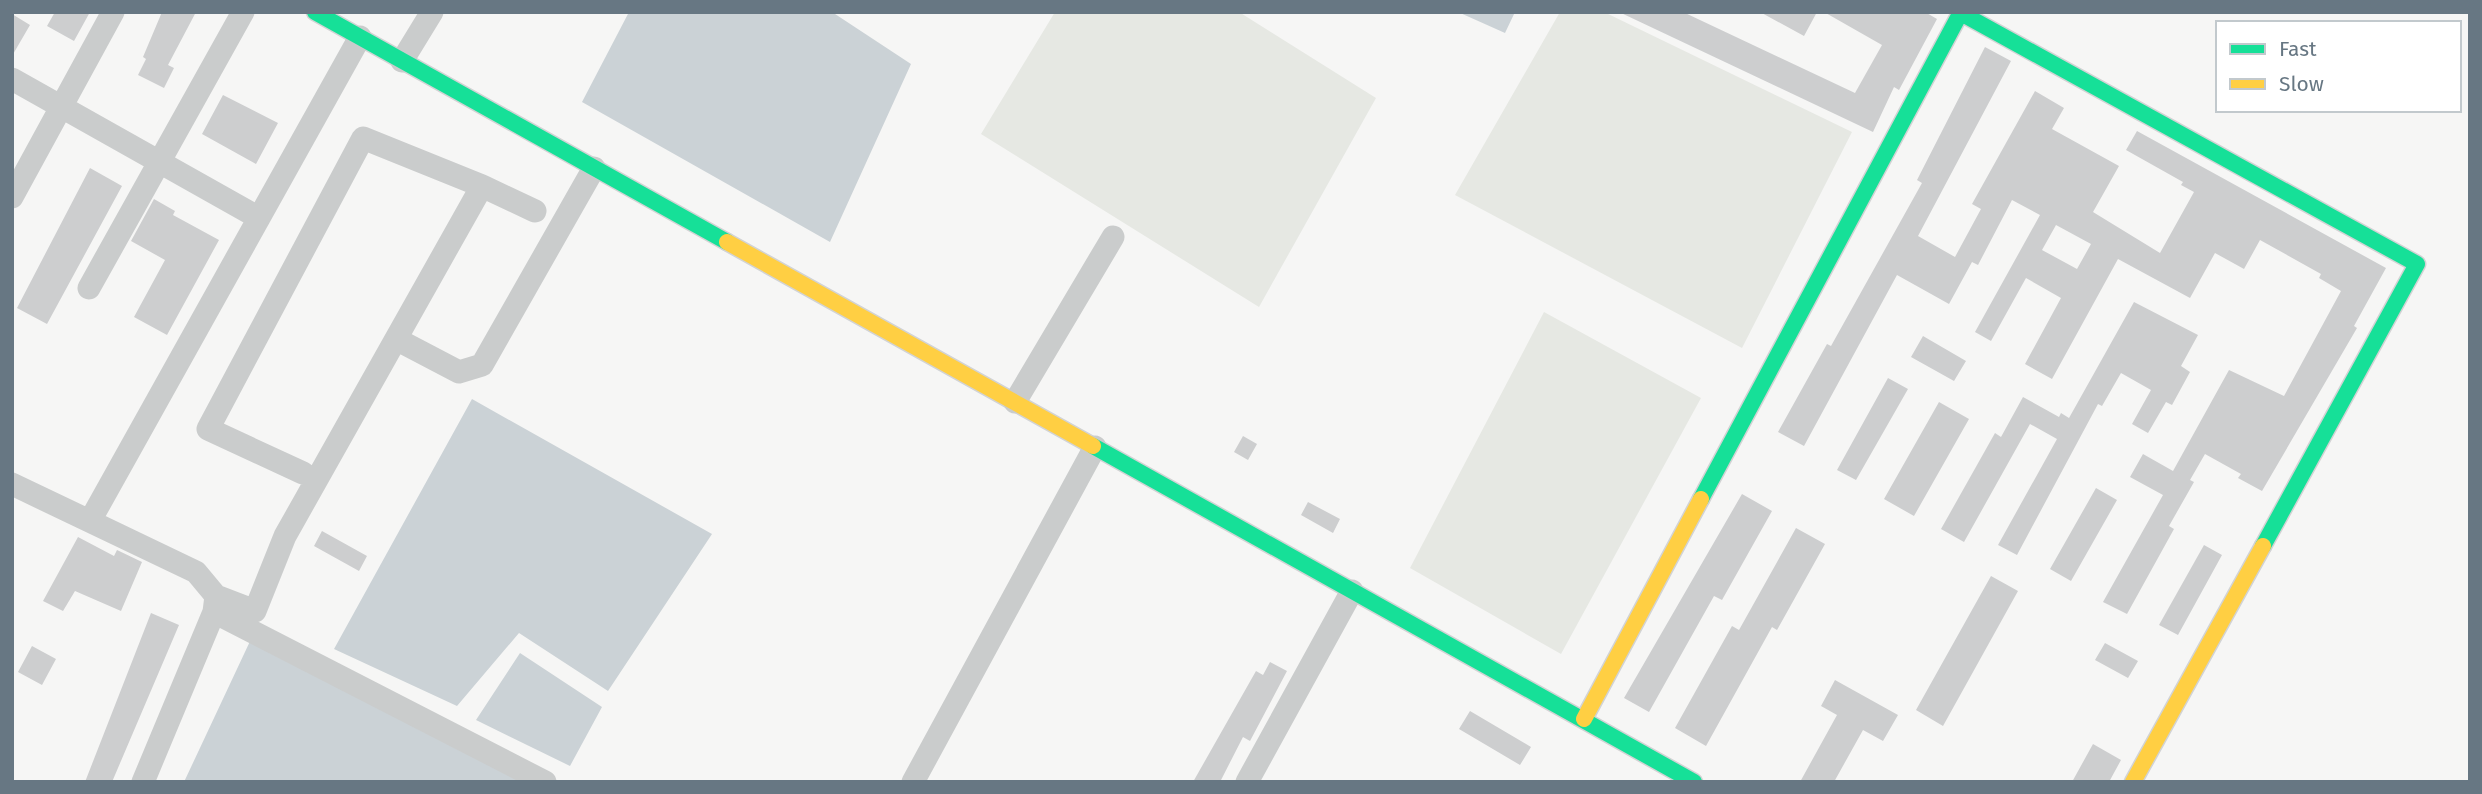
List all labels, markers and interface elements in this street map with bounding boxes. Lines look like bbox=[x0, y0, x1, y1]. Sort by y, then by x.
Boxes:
legend bbox=[2216, 21, 2461, 112]
text: Fast bbox=[2279, 36, 2317, 62]
text: Slow bbox=[2279, 71, 2324, 97]

